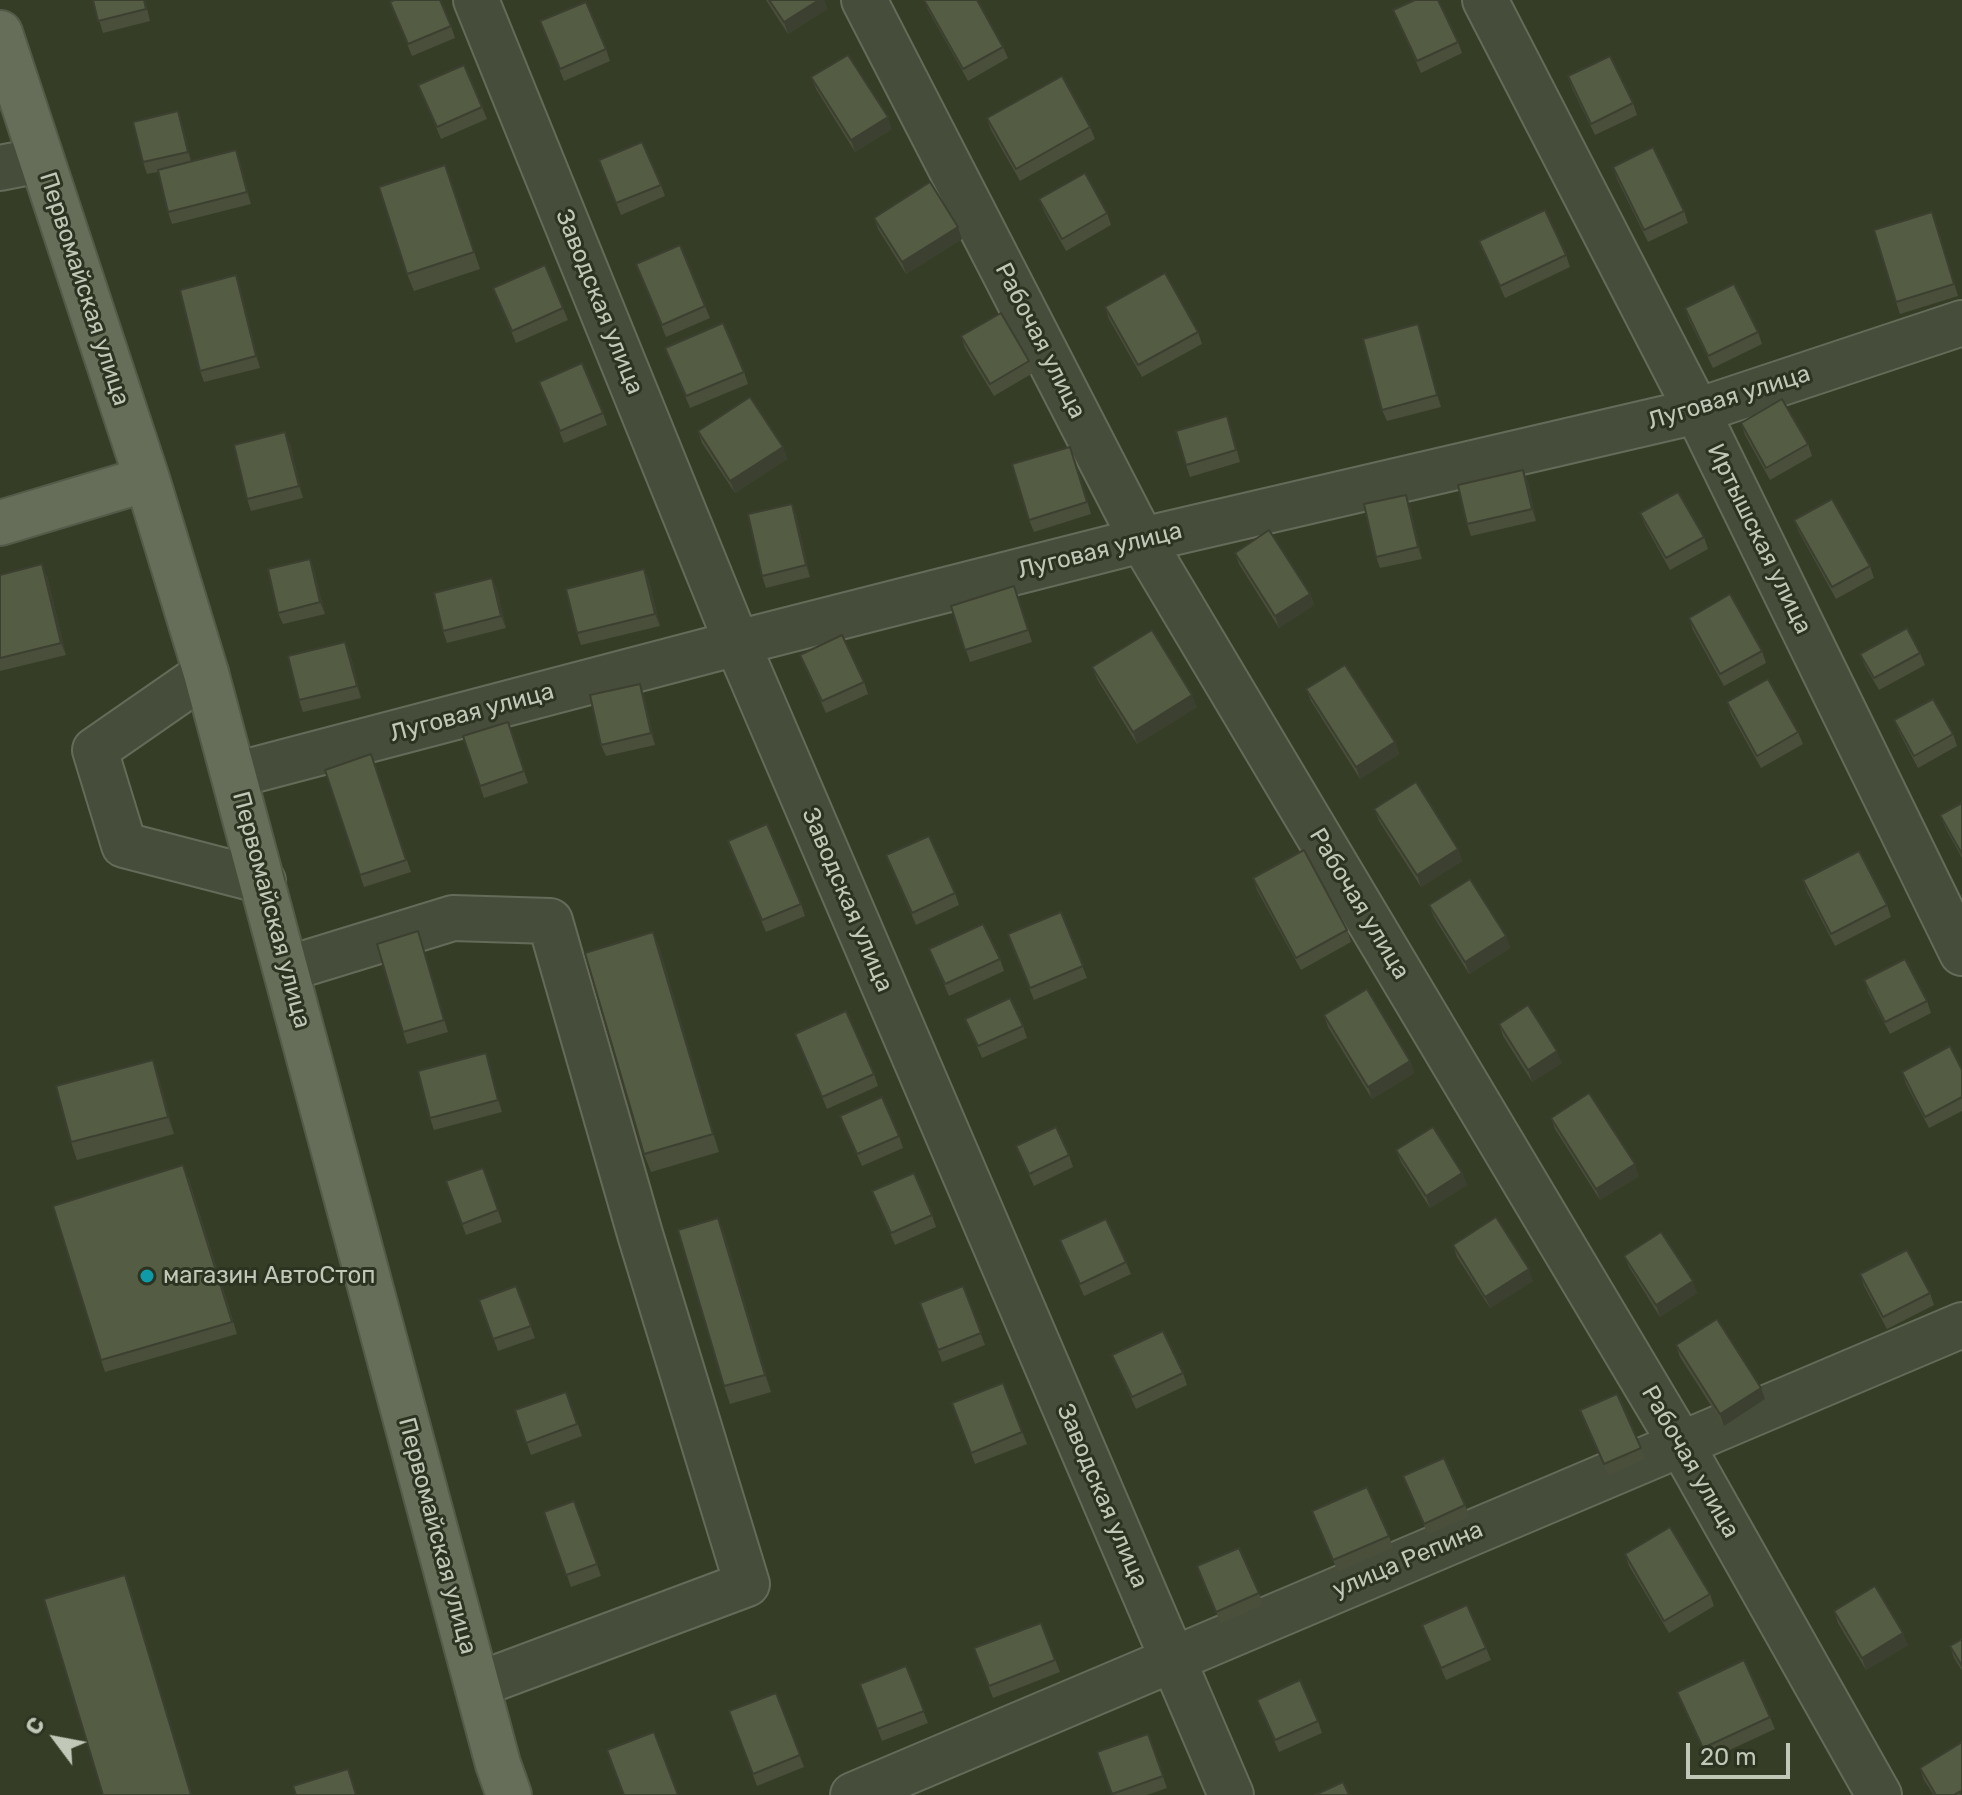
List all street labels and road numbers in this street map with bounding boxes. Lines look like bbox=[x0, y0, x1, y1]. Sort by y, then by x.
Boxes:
street label: Первомайская улица bbox=[33, 169, 135, 409]
street label: Заводская улица bbox=[549, 205, 649, 399]
street label: Рабочая улица bbox=[988, 258, 1092, 424]
street label: Луговая улица bbox=[1644, 360, 1814, 436]
street label: Иртышская улица bbox=[1701, 439, 1817, 639]
street label: Луговая улица bbox=[1015, 517, 1185, 585]
street label: Луговая улица bbox=[387, 677, 557, 749]
street label: Первомайская улица bbox=[226, 789, 316, 1031]
street label: Заводская улица bbox=[795, 804, 899, 996]
street label: Рабочая улица bbox=[1303, 823, 1415, 985]
street label: Рабочая улица bbox=[1635, 1381, 1745, 1543]
street label: Заводская улица bbox=[1050, 1400, 1154, 1592]
street label: Первомайская улица bbox=[392, 1415, 482, 1657]
street label: улица Репина bbox=[1329, 1515, 1487, 1605]

